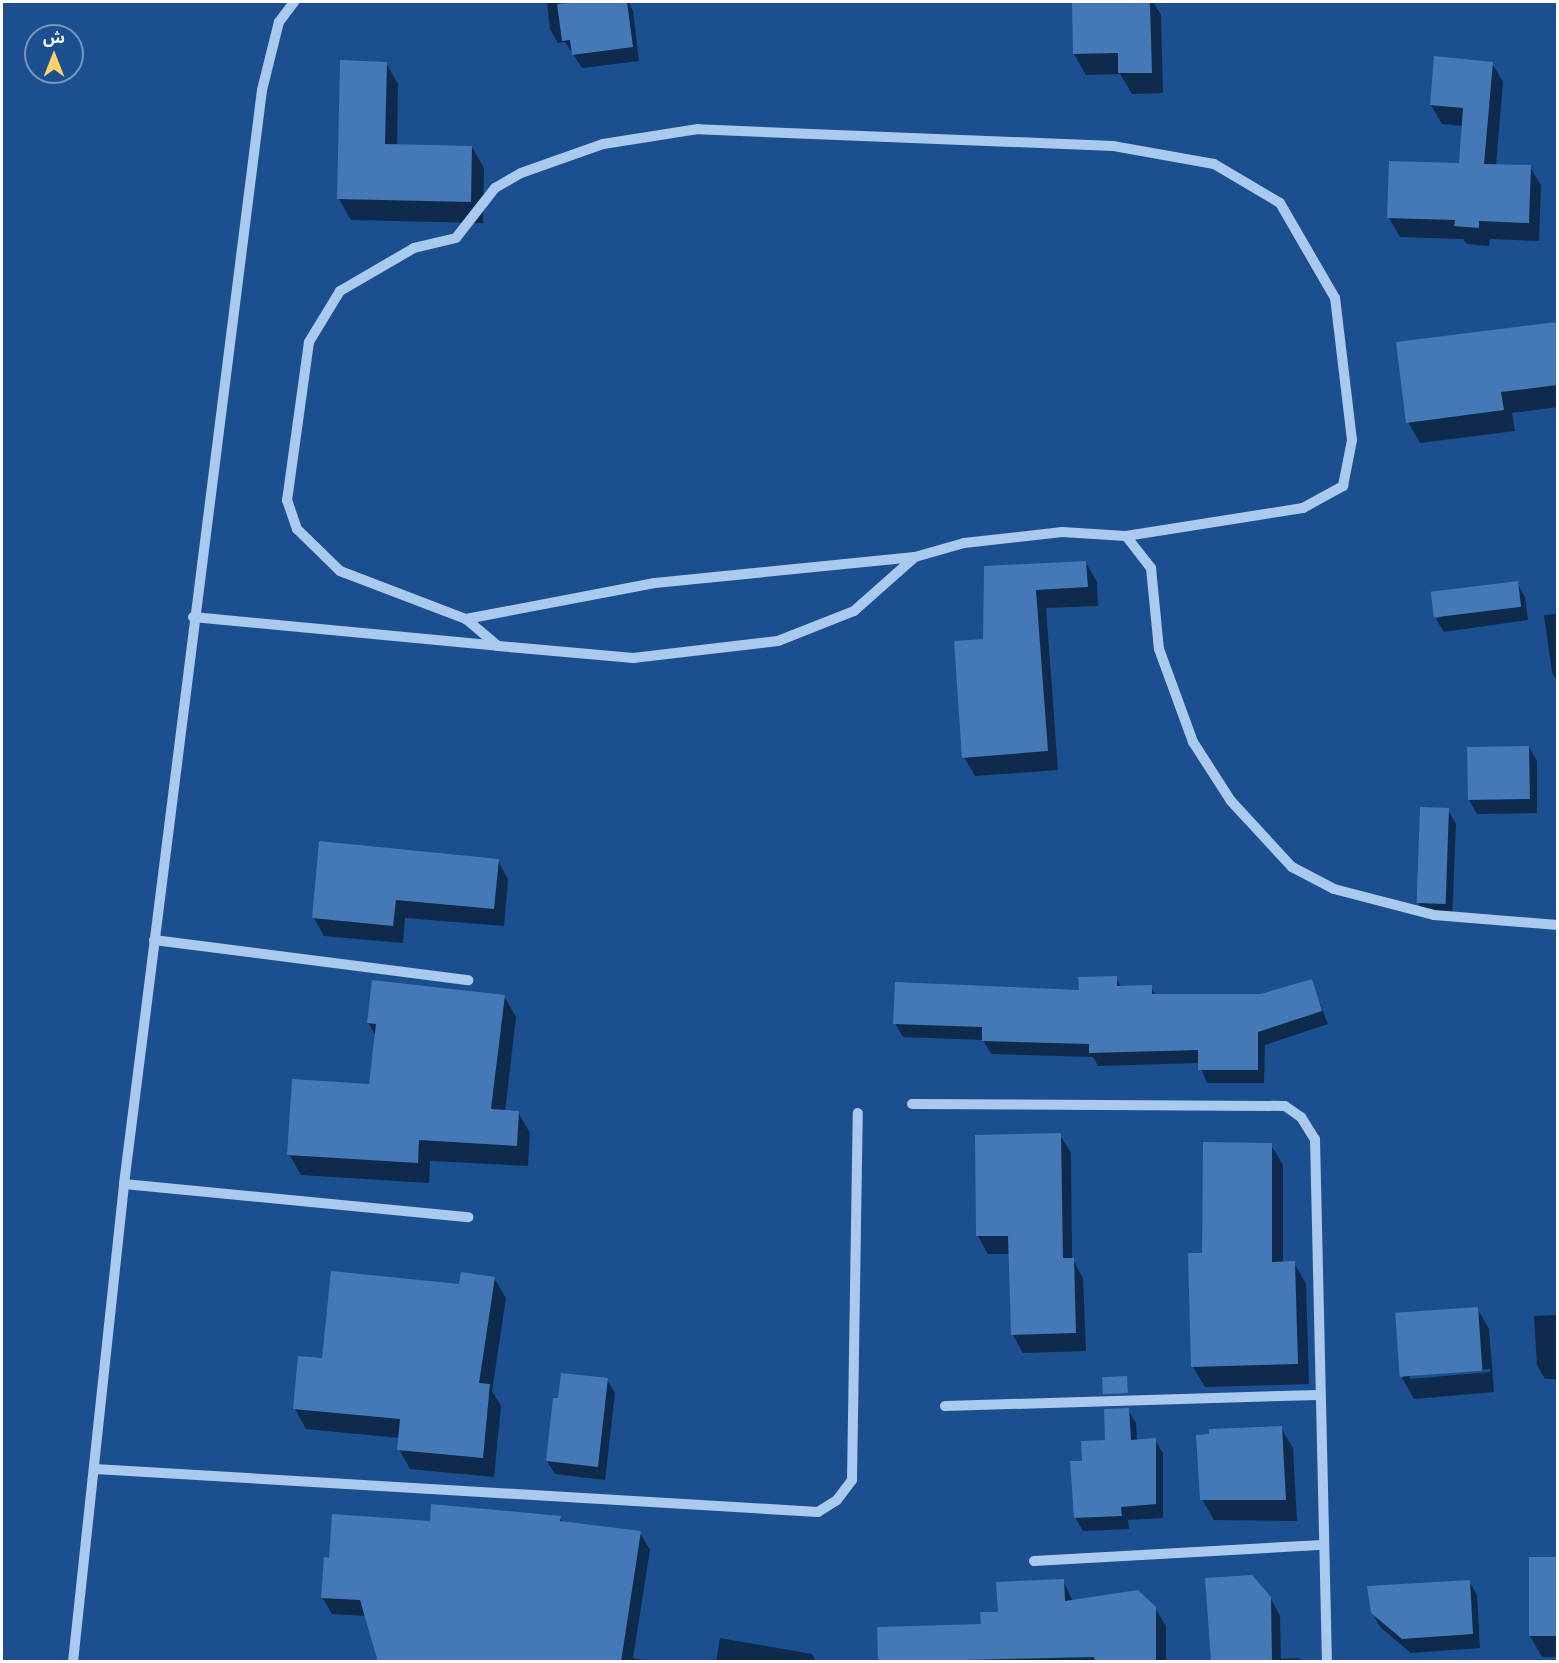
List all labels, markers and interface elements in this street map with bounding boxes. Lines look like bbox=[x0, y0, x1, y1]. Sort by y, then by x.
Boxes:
north arrow bbox=[24, 24, 84, 84]
text: ش bbox=[43, 28, 65, 47]

